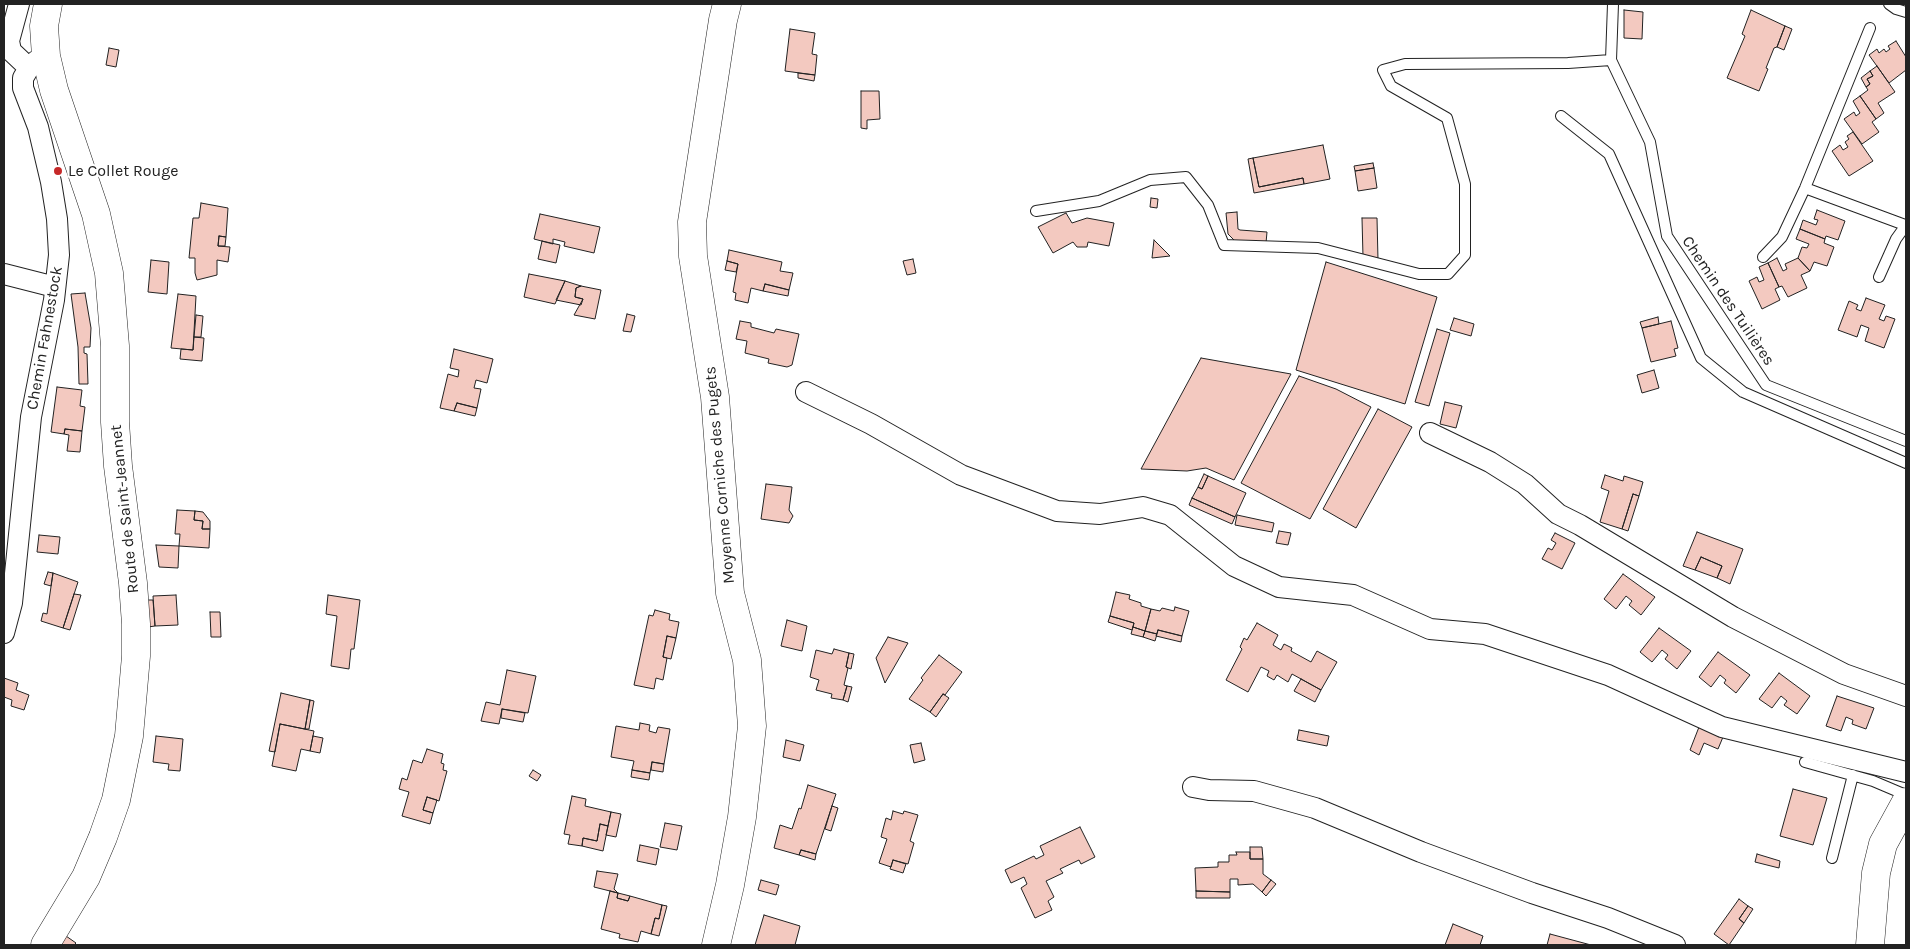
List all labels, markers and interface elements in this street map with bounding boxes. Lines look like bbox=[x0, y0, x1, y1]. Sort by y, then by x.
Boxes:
place label: Le Collet Rouge bbox=[68, 161, 179, 181]
marker: Le Collet Rouge bbox=[52, 165, 64, 177]
street label: Chemin des Tuilières bbox=[1678, 233, 1778, 369]
street label: Chemin Fahnestock bbox=[23, 265, 67, 411]
street label: Moyenne Corniche des Pugets bbox=[701, 366, 739, 584]
street label: Route de Saint-Jeannet bbox=[107, 424, 143, 594]

